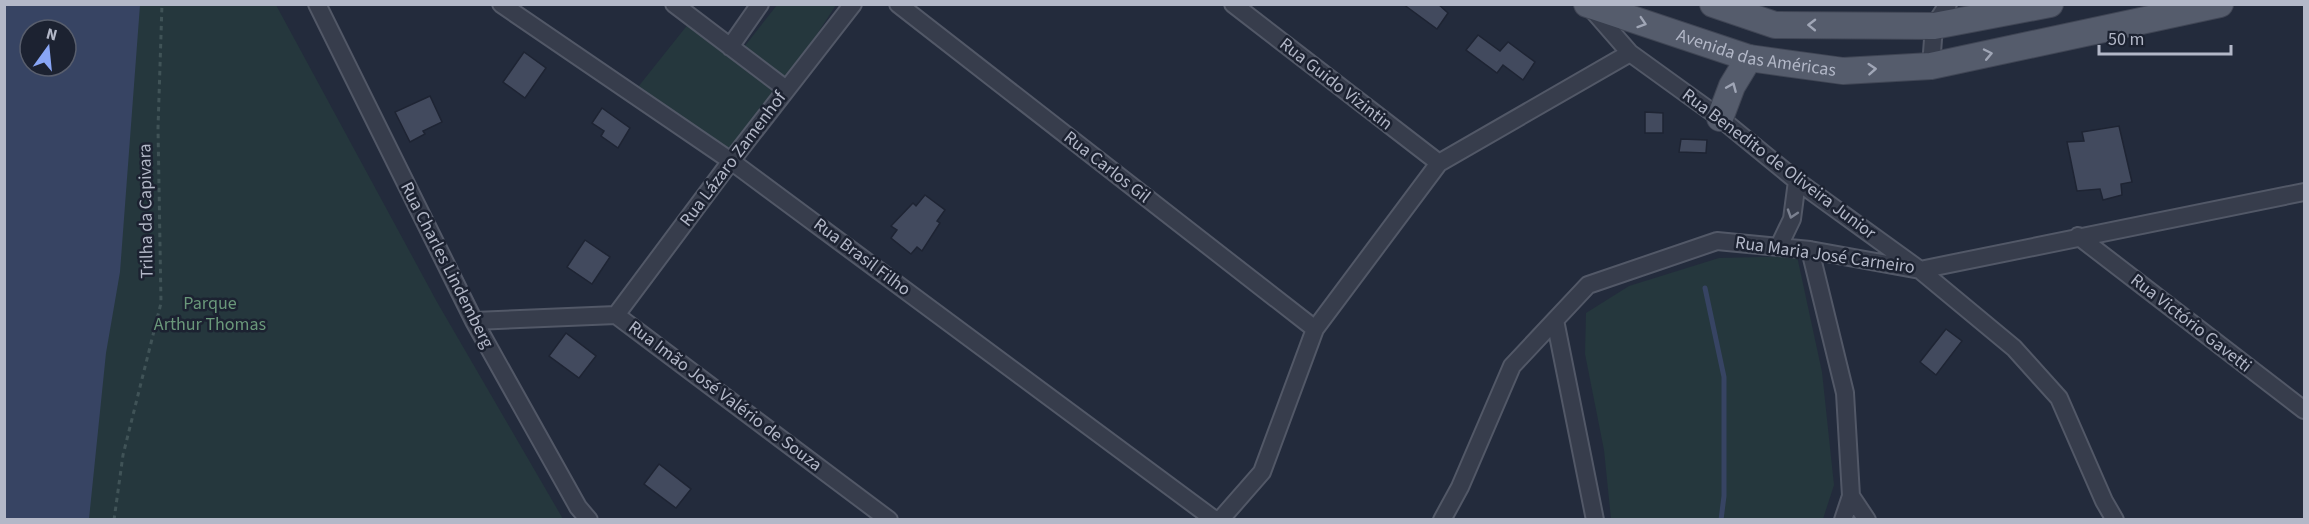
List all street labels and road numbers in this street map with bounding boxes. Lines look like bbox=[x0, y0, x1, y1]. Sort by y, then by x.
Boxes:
street label: Avenida das Américas bbox=[1674, 22, 1838, 82]
street label: Rua Guido Vizintin bbox=[1274, 32, 1398, 136]
street label: Rua Benedito de Oliveira Junior bbox=[1677, 83, 1882, 246]
street label: Rua Lázaro Zamenhof bbox=[674, 86, 793, 232]
street label: Rua Carlos Gil bbox=[1058, 125, 1156, 209]
street label: Trilha da Capivara bbox=[132, 143, 160, 279]
street label: Rua Charles Lindemberg bbox=[394, 178, 500, 352]
street label: Rua Brasil Filho bbox=[808, 212, 916, 302]
street label: Rua Maria José Carneiro bbox=[1734, 230, 1916, 280]
street label: Rua Victório Gavetti bbox=[2125, 268, 2257, 378]
street label: Rua Imão José Valério de Souza bbox=[623, 315, 827, 477]

